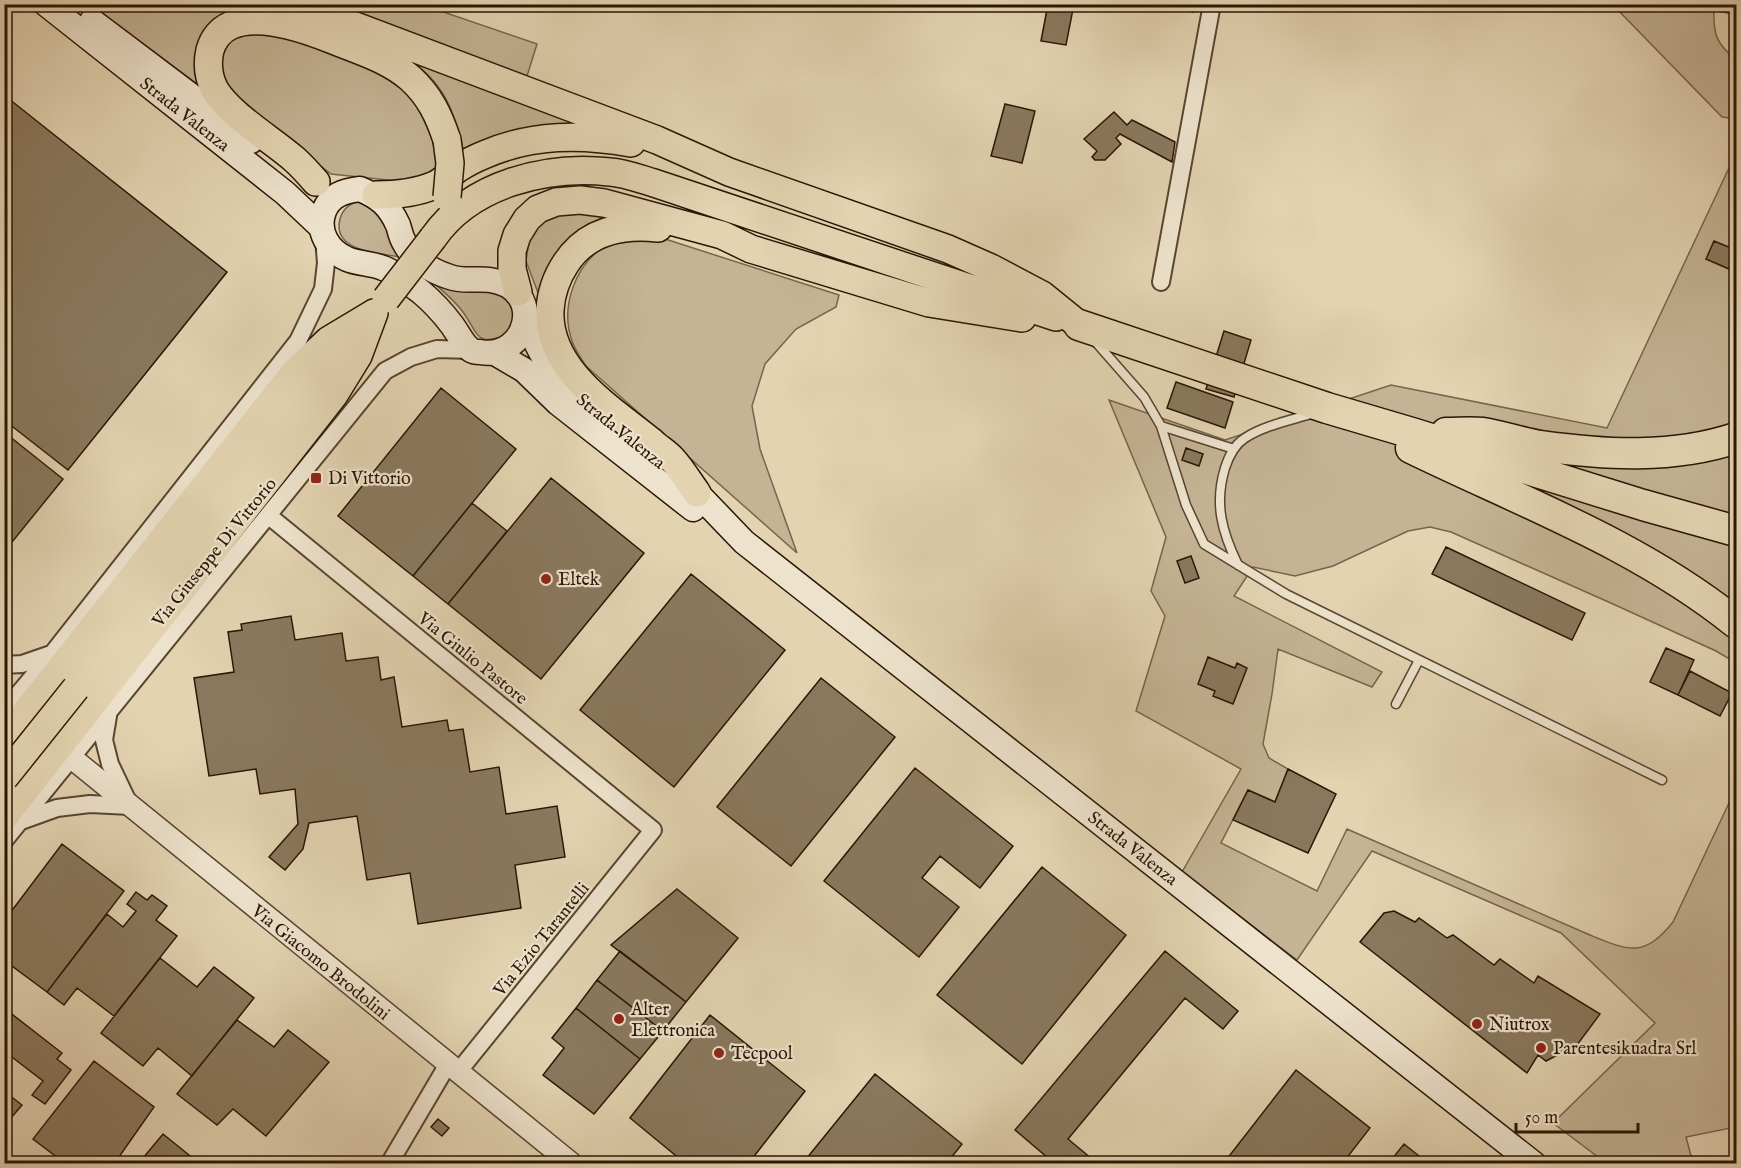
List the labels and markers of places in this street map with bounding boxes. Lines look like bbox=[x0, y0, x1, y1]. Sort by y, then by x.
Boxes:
place label: Di Vittorio bbox=[328, 468, 411, 491]
marker: Di Vittorio bbox=[309, 471, 323, 485]
place label: Eltek bbox=[558, 569, 600, 592]
marker: Eltek bbox=[539, 572, 553, 586]
place label: Alter Elettronica bbox=[630, 999, 715, 1043]
marker: Alter Elettronica bbox=[612, 1012, 626, 1026]
place label: Niutrox bbox=[1489, 1014, 1550, 1037]
marker: Niutrox bbox=[1470, 1017, 1484, 1031]
place label: Parentesikuadra Srl bbox=[1553, 1038, 1697, 1061]
marker: Parentesikuadra Srl bbox=[1534, 1041, 1548, 1055]
place label: Tecpool bbox=[731, 1043, 793, 1066]
marker: Tecpool bbox=[712, 1046, 726, 1060]

